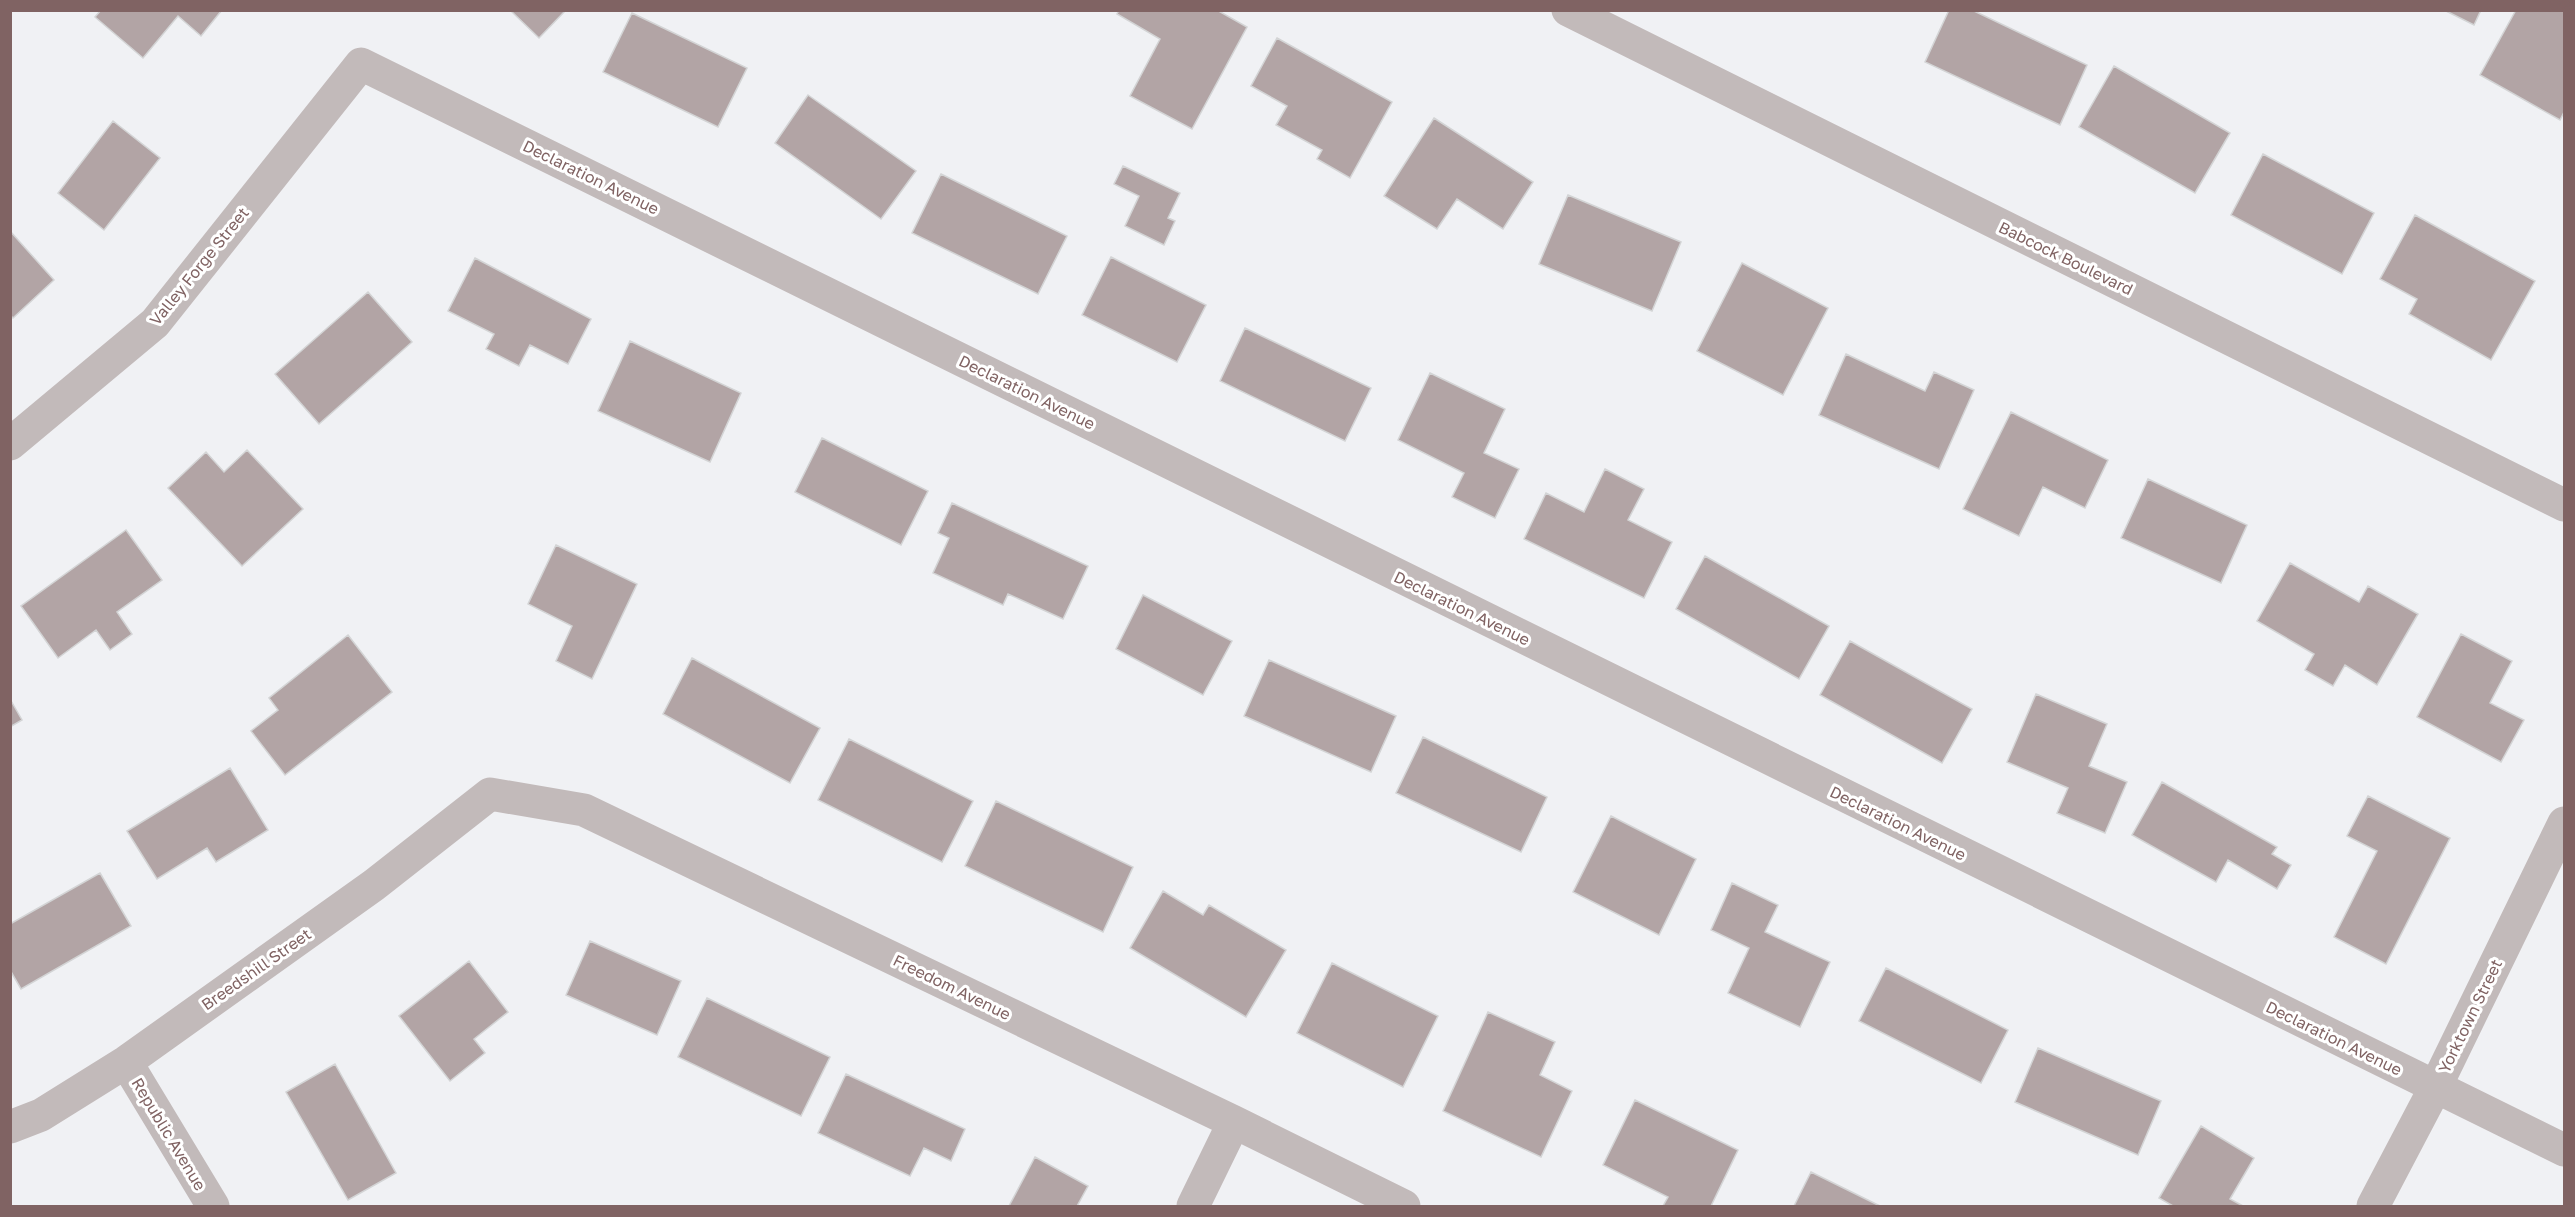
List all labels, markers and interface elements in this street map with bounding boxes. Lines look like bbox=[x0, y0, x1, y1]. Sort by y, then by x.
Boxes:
street label: Declaration Avenue bbox=[520, 135, 662, 219]
street label: Valley Forge Street bbox=[145, 203, 253, 329]
street label: Babcock Boulevard bbox=[1996, 217, 2136, 299]
street label: Declaration Avenue bbox=[956, 350, 1098, 434]
street label: Declaration Avenue bbox=[1391, 566, 1533, 650]
street label: Declaration Avenue bbox=[1827, 781, 1969, 865]
street label: Breedshill Street bbox=[197, 924, 315, 1014]
street label: Freedom Avenue bbox=[890, 950, 1014, 1024]
street label: Yorktown Street bbox=[2434, 956, 2506, 1076]
street label: Declaration Avenue bbox=[2263, 996, 2405, 1080]
street label: Republic Avenue bbox=[127, 1074, 211, 1194]

